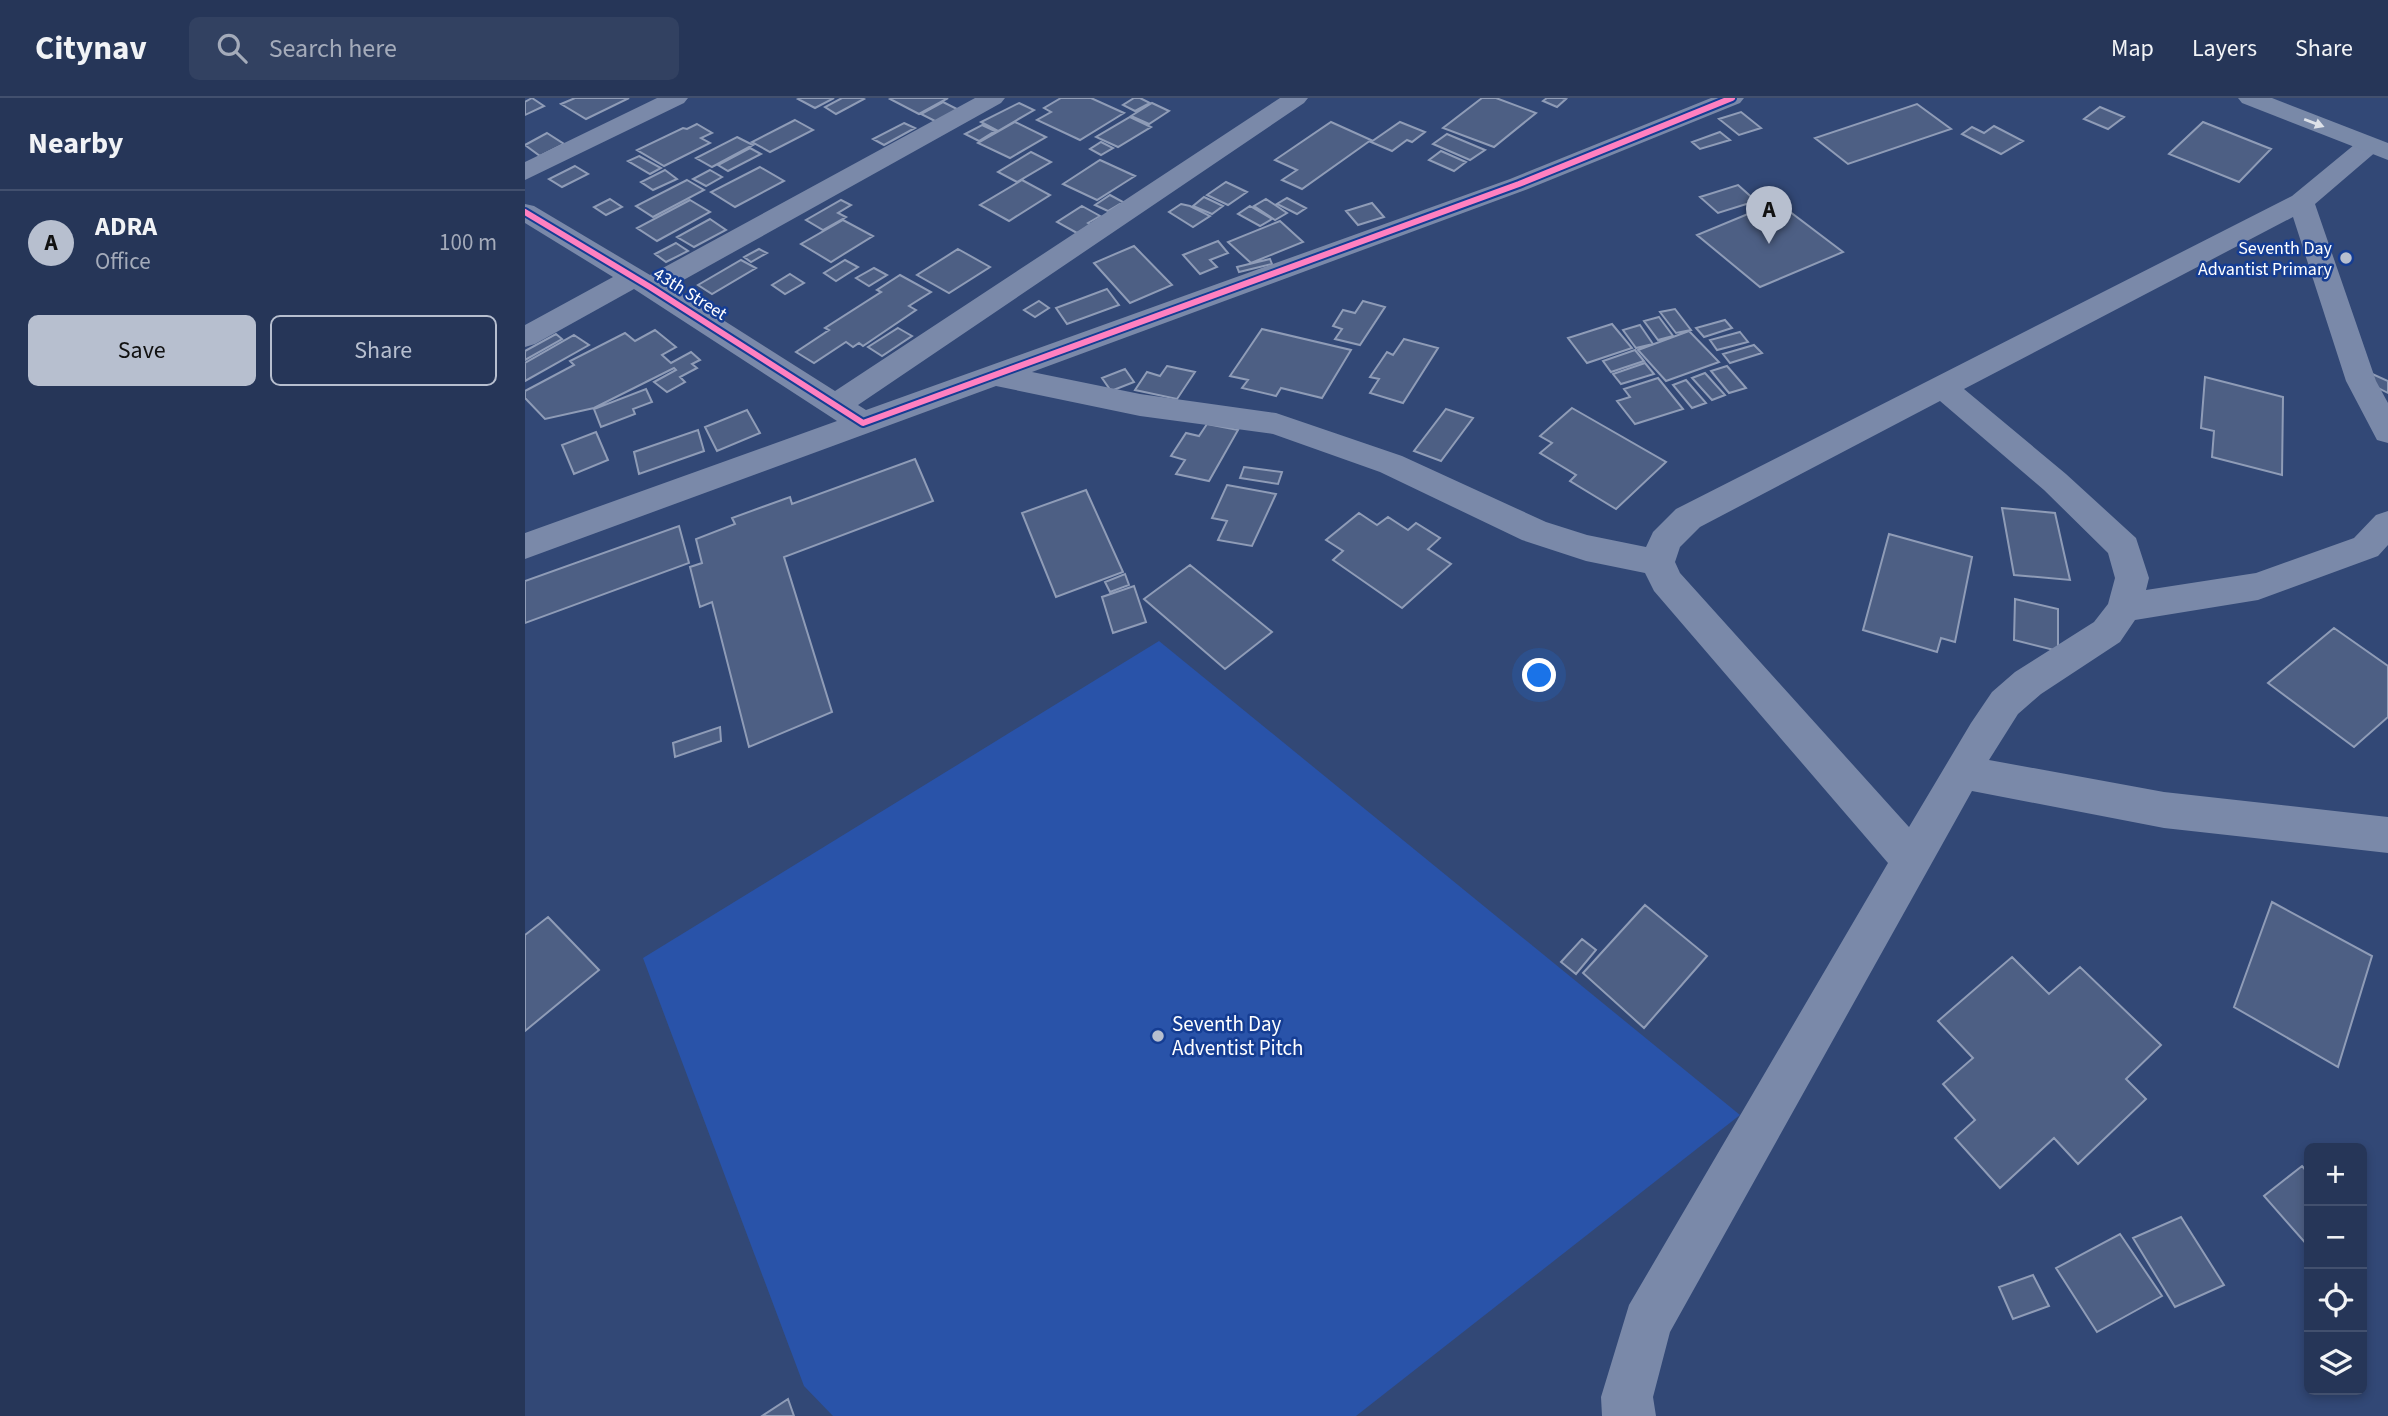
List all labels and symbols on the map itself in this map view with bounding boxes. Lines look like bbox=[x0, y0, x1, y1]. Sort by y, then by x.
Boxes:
one-way arrow bbox=[2304, 118, 2325, 129]
pin: A bbox=[1746, 186, 1792, 244]
place label: Seventh Day Advantist Primary bbox=[2198, 236, 2333, 282]
marker: Seventh Day Advantist Primary bbox=[2338, 250, 2354, 266]
street label: 43th Street bbox=[648, 262, 732, 326]
your location bbox=[1522, 658, 1556, 692]
place label: Seventh Day Adventist Pitch bbox=[1172, 1009, 1304, 1063]
marker: Seventh Day Adventist Pitch bbox=[1150, 1028, 1166, 1044]

